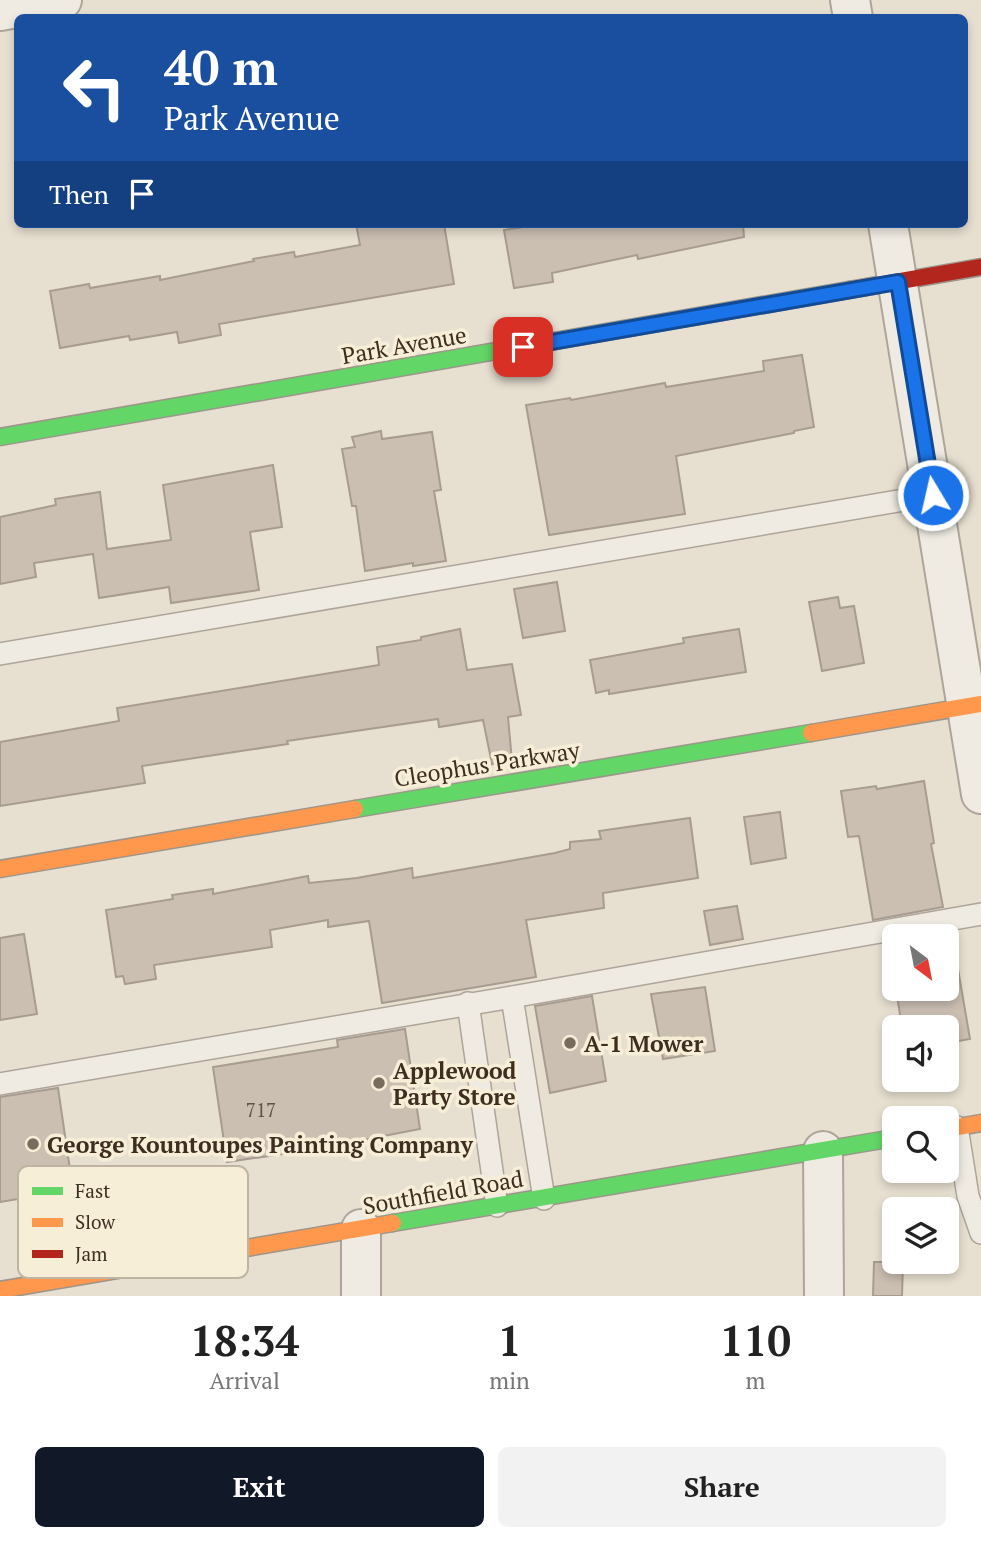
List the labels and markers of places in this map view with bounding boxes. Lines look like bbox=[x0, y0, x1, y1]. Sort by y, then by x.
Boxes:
pin bbox=[493, 317, 553, 377]
place label: A-1 Mower bbox=[584, 1028, 703, 1059]
marker: A-1 Mower bbox=[562, 1035, 578, 1051]
place label: Applewood Party Store bbox=[393, 1055, 517, 1112]
marker: Applewood Party Store bbox=[371, 1075, 387, 1091]
place label: George Kountoupes Painting Company bbox=[47, 1129, 474, 1160]
marker: George Kountoupes Painting Company bbox=[25, 1136, 41, 1152]

